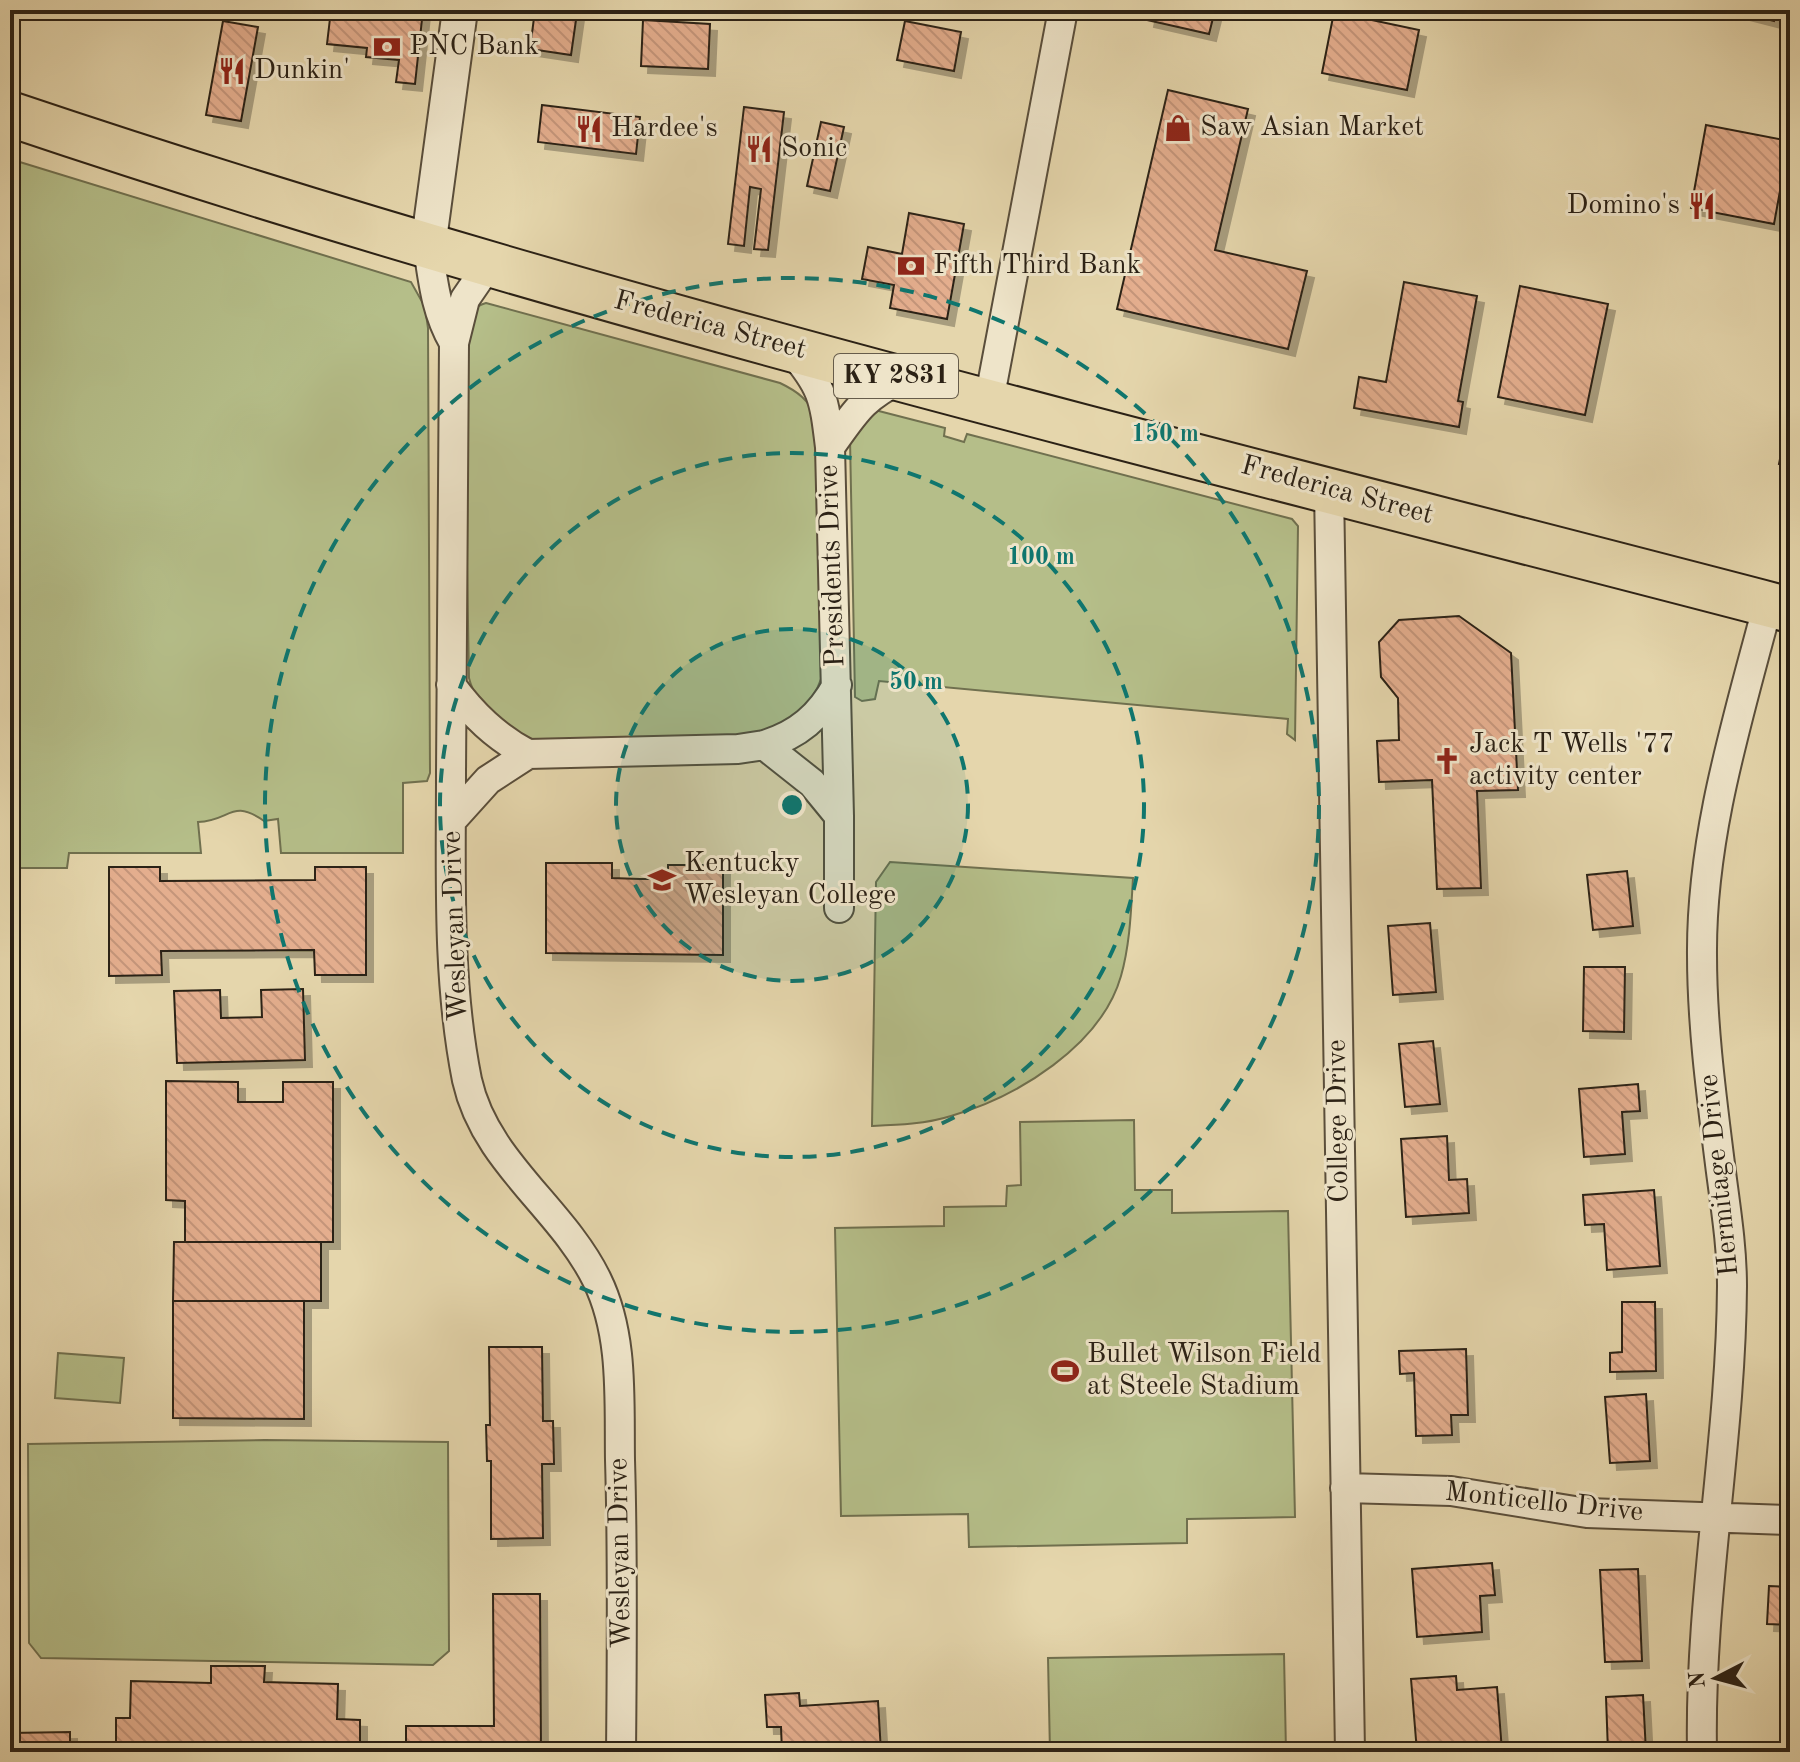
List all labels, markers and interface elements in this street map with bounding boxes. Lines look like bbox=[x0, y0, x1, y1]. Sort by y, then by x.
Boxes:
bank icon: PNC Bank bbox=[372, 32, 402, 62]
place label: PNC Bank bbox=[409, 33, 539, 61]
restaurant icon: Dunkin' bbox=[217, 56, 247, 86]
place label: Dunkin' bbox=[254, 57, 350, 85]
shop icon: Saw Asian Market bbox=[1163, 113, 1193, 143]
restaurant icon: Hardee's bbox=[574, 114, 604, 144]
place label: Saw Asian Market bbox=[1200, 114, 1424, 142]
place label: Hardee's bbox=[611, 115, 718, 143]
restaurant icon: Sonic bbox=[744, 134, 774, 164]
place label: Sonic bbox=[781, 135, 847, 163]
restaurant icon: Domino's bbox=[1687, 191, 1717, 221]
place label: Domino's bbox=[1567, 192, 1680, 220]
bank icon: Fifth Third Bank bbox=[896, 251, 926, 281]
place label: Fifth Third Bank bbox=[933, 252, 1141, 280]
street label: Frederica Street bbox=[611, 287, 809, 365]
road number: KY 2831 bbox=[834, 354, 958, 398]
text: 150 m bbox=[1131, 422, 1199, 447]
street label: Frederica Street bbox=[1238, 452, 1436, 530]
street label: Presidents Drive bbox=[815, 464, 851, 668]
text: 100 m bbox=[1007, 546, 1075, 570]
text: 50 m bbox=[889, 670, 943, 695]
place label: Jack T Wells '77 activity center bbox=[1469, 731, 1675, 791]
church icon: Jack T Wells '77 activity center bbox=[1432, 746, 1462, 776]
centre of rings bbox=[778, 791, 806, 819]
street label: Wesleyan Drive bbox=[439, 830, 473, 1022]
place label: Kentucky Wesleyan College bbox=[684, 850, 896, 910]
school or university icon: Kentucky Wesleyan College bbox=[647, 865, 677, 895]
street label: College Drive bbox=[1324, 1039, 1354, 1203]
street label: Hermitage Drive bbox=[1695, 1073, 1745, 1277]
place label: Bullet Wilson Field at Steele Stadium bbox=[1087, 1341, 1321, 1401]
sports icon: Bullet Wilson Field at Steele Stadium bbox=[1050, 1356, 1080, 1386]
street label: Wesleyan Drive bbox=[605, 1457, 637, 1649]
street label: Monticello Drive bbox=[1444, 1479, 1644, 1527]
north arrow bbox=[1676, 1638, 1756, 1718]
text: N bbox=[1686, 1670, 1710, 1689]

